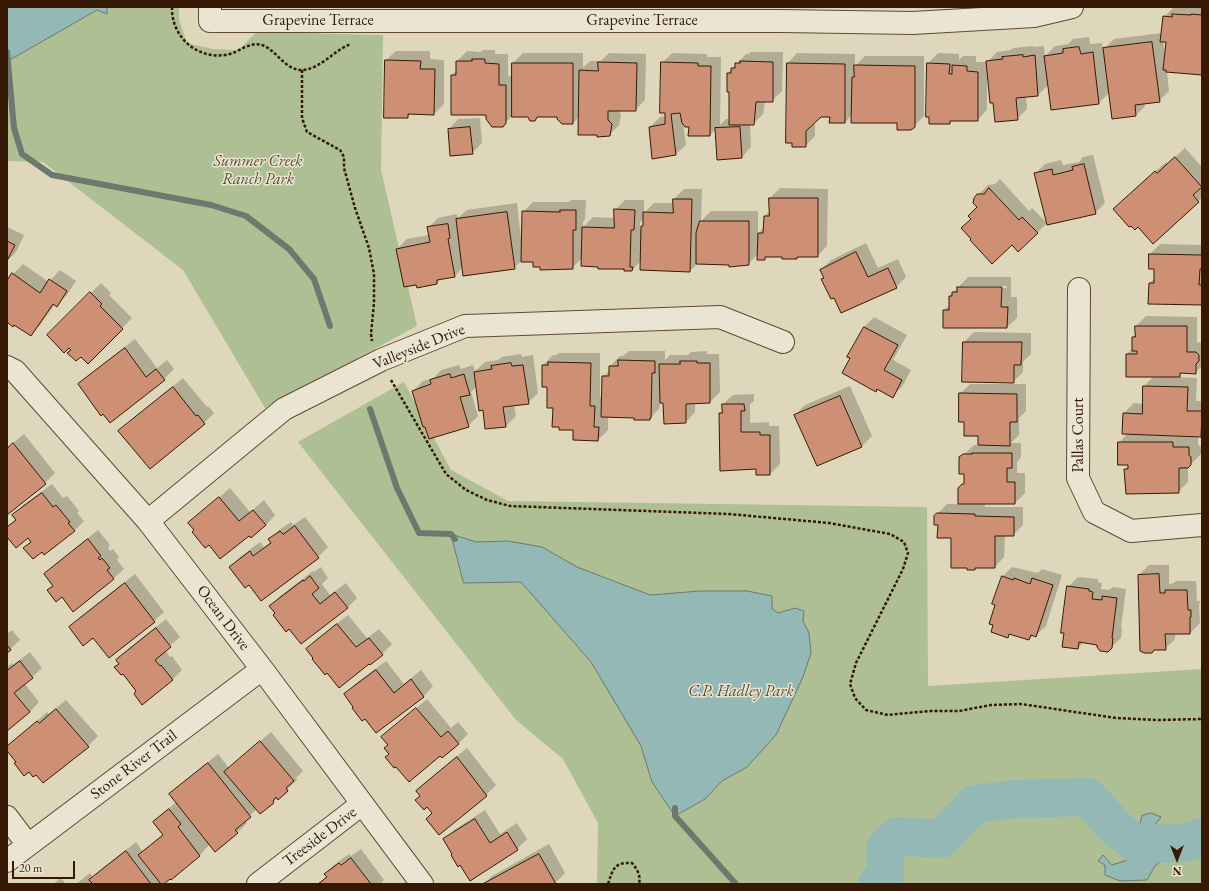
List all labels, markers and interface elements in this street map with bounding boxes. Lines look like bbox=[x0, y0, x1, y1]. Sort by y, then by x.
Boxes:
street label: Grapevine Terrace bbox=[262, 11, 374, 31]
street label: Grapevine Terrace bbox=[586, 11, 698, 31]
park label: Summer Creek Ranch Park bbox=[214, 152, 302, 190]
street label: Valleyside Drive bbox=[370, 320, 468, 374]
street label: Pallas Court bbox=[1069, 398, 1089, 472]
street label: Ocean Drive bbox=[192, 582, 254, 654]
park label: C.P. Hadley Park bbox=[688, 682, 794, 702]
street label: Stone River Trail bbox=[87, 726, 181, 804]
street label: Treeside Drive bbox=[279, 803, 361, 871]
north arrow bbox=[1157, 839, 1197, 879]
scale bar bbox=[14, 853, 77, 879]
text: 20 m bbox=[19, 860, 42, 876]
text: N bbox=[1173, 864, 1181, 878]

